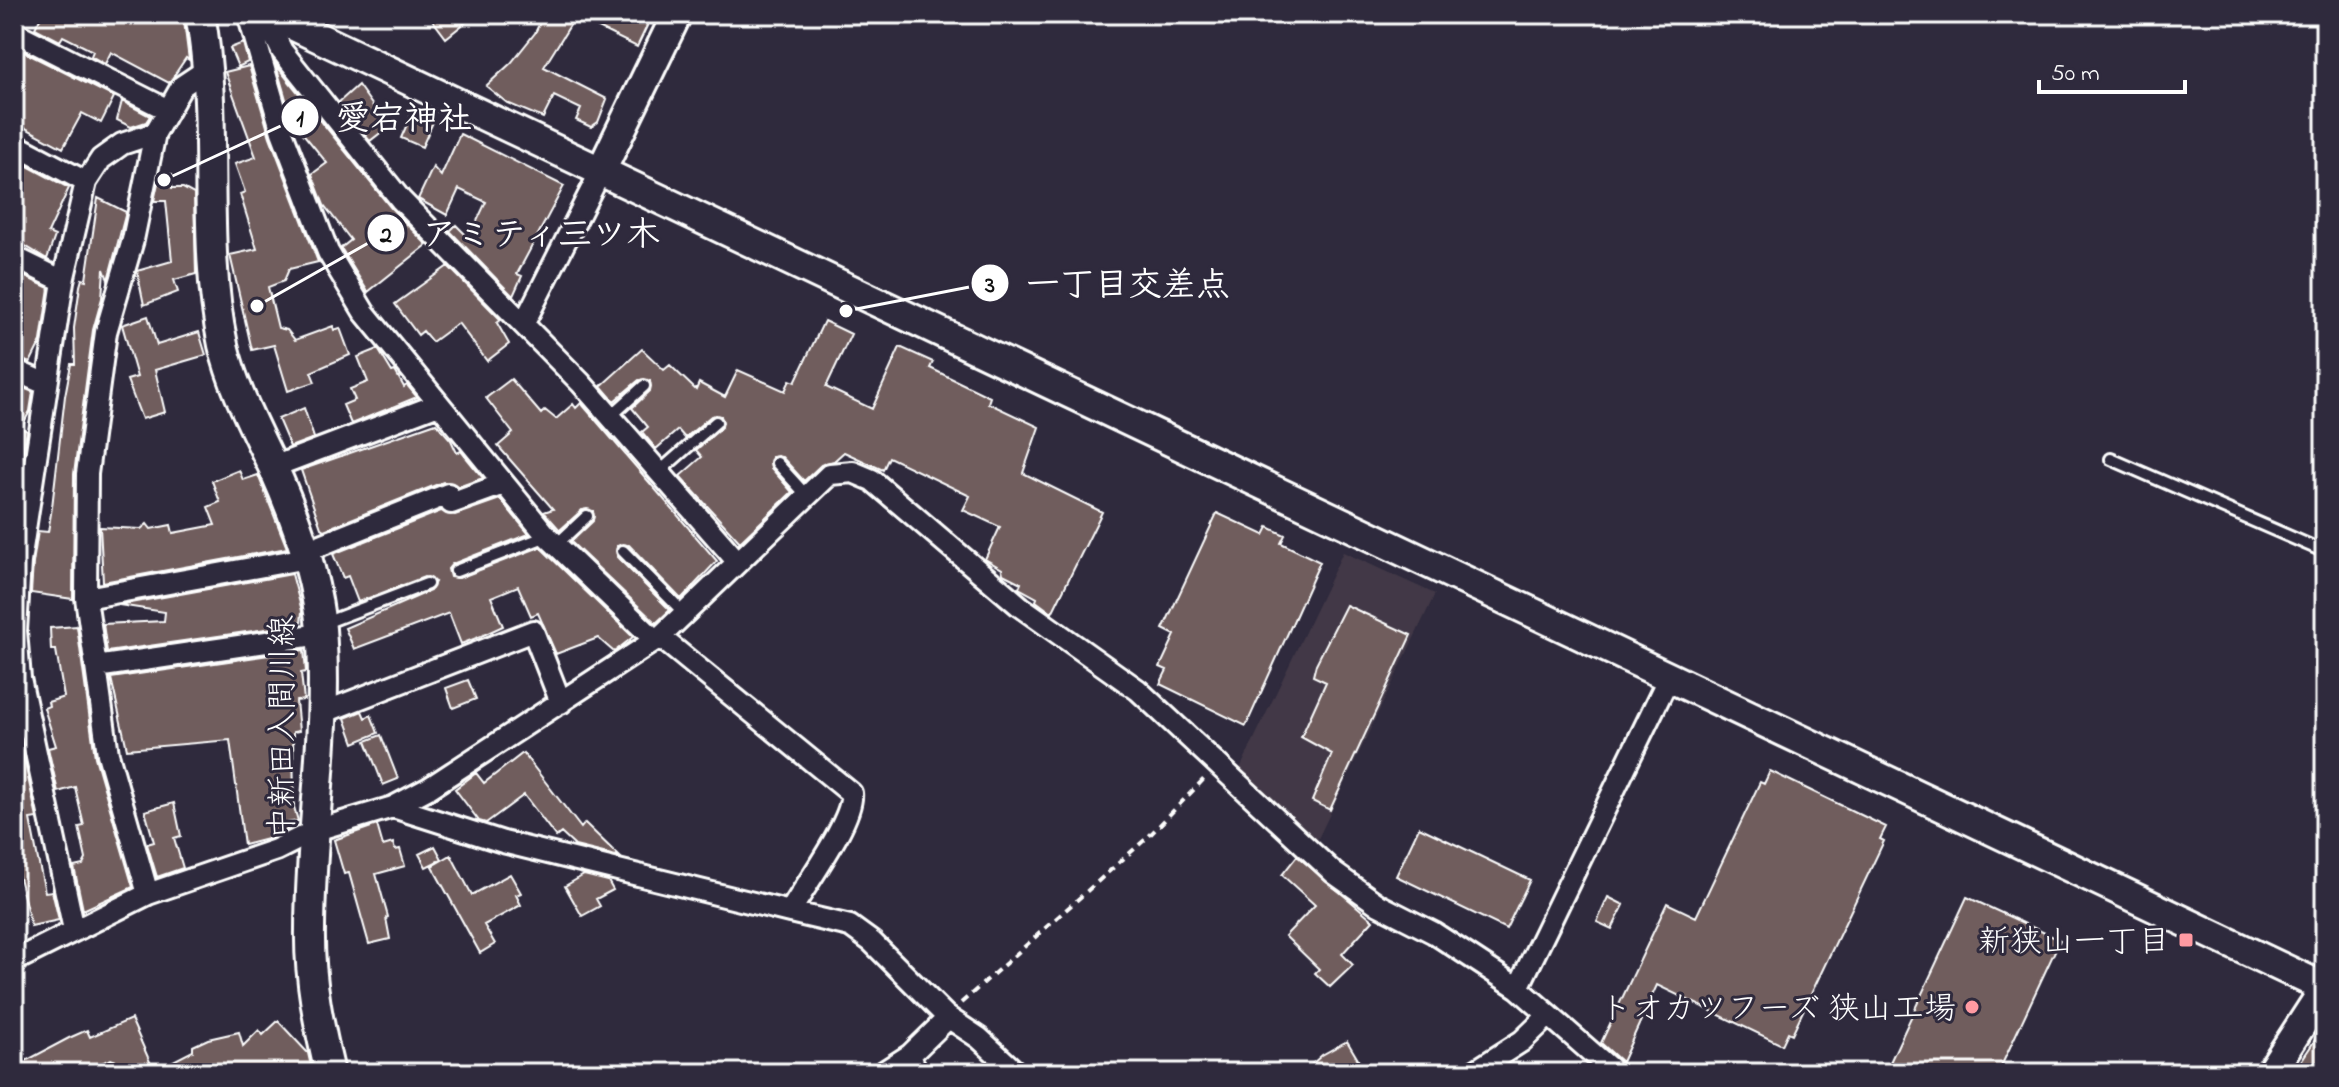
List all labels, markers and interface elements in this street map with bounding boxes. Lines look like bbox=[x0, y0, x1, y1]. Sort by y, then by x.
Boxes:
scale bar bbox=[2039, 44, 2185, 94]
text: 50 m bbox=[2051, 57, 2100, 92]
callout: 愛宕神社 bbox=[280, 88, 488, 146]
text: 愛宕神社 bbox=[336, 96, 472, 146]
text: 1 bbox=[296, 103, 304, 138]
callout: アミティ三ツ木 bbox=[366, 204, 676, 262]
text: アミティ三ツ木 bbox=[422, 212, 660, 262]
text: 2 bbox=[379, 219, 392, 254]
callout: 一丁目交差点 bbox=[970, 254, 1246, 312]
text: 一丁目交差点 bbox=[1026, 262, 1230, 312]
text: 3 bbox=[984, 269, 995, 304]
street label: 中新田入間川線 bbox=[261, 615, 308, 839]
place label: 新狭山一丁目 bbox=[1978, 920, 2170, 967]
marker: 新狭山一丁目 bbox=[2177, 931, 2195, 949]
place label: トオカツフーズ 狭山工場 bbox=[1600, 987, 1956, 1034]
marker: トオカツフーズ 狭山工場 bbox=[1963, 998, 1981, 1016]

